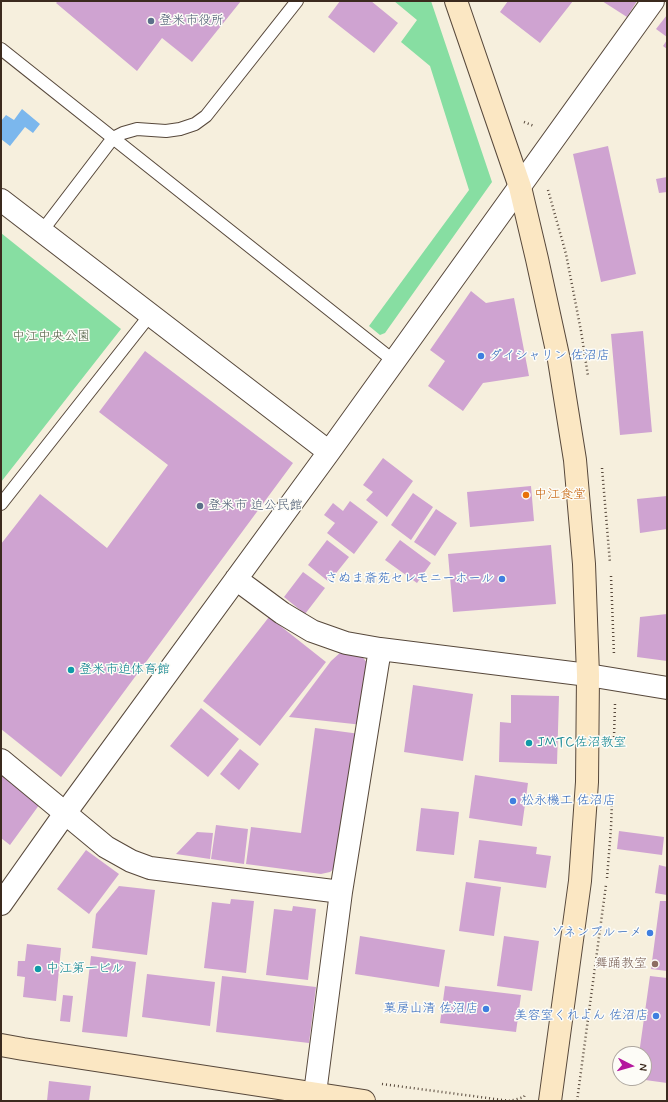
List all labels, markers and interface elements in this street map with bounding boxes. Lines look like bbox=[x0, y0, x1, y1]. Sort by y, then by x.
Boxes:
place label: 登米市役所 bbox=[159, 13, 224, 29]
marker: 登米市役所 bbox=[146, 16, 156, 26]
park label: 中江中央公園 bbox=[12, 329, 90, 345]
place label: ダイシャリン 佐沼店 bbox=[489, 348, 610, 364]
marker: ダイシャリン 佐沼店 bbox=[476, 351, 486, 361]
place label: 中江食堂 bbox=[534, 487, 586, 503]
marker: 中江食堂 bbox=[521, 490, 531, 500]
place label: 登米市 迫公民館 bbox=[208, 498, 303, 514]
marker: 登米市 迫公民館 bbox=[195, 501, 205, 511]
place label: さぬま斎苑セレモニーホール bbox=[325, 571, 494, 587]
marker: さぬま斎苑セレモニーホール bbox=[497, 574, 507, 584]
place label: 登米市迫体育館 bbox=[79, 662, 170, 678]
marker: 登米市迫体育館 bbox=[66, 665, 76, 675]
place label: JMTC佐沼教室 bbox=[537, 735, 627, 751]
marker: JMTC佐沼教室 bbox=[524, 738, 534, 748]
place label: 松永機工 佐沼店 bbox=[521, 793, 616, 809]
marker: 松永機工 佐沼店 bbox=[508, 796, 518, 806]
place label: ゾネンブルーメ bbox=[550, 925, 642, 941]
marker: ゾネンブルーメ bbox=[645, 928, 655, 938]
place label: 舞踊教室 bbox=[595, 956, 647, 972]
marker: 舞踊教室 bbox=[650, 959, 660, 969]
place label: 中江第一ビル bbox=[46, 961, 124, 977]
marker: 中江第一ビル bbox=[33, 964, 43, 974]
place label: 菓房山清 佐沼店 bbox=[383, 1001, 478, 1017]
marker: 菓房山清 佐沼店 bbox=[481, 1004, 491, 1014]
place label: 美容室くれよん 佐沼店 bbox=[514, 1008, 648, 1024]
marker: 美容室くれよん 佐沼店 bbox=[651, 1011, 661, 1021]
north arrow bbox=[612, 1046, 652, 1086]
text: N bbox=[636, 1063, 650, 1072]

